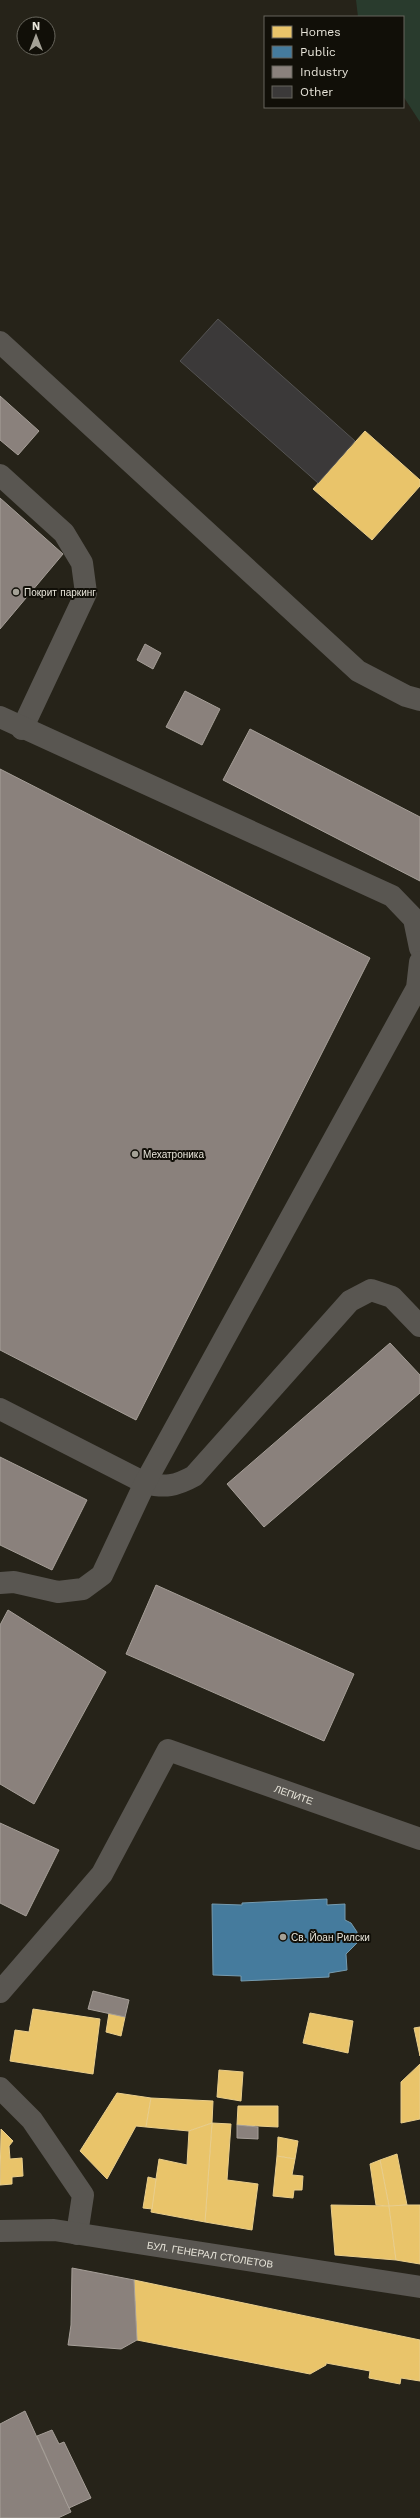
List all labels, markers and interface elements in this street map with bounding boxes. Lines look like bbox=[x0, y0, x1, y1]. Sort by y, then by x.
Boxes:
north arrow bbox=[16, 16, 56, 56]
legend bbox=[264, 16, 404, 108]
text: N bbox=[32, 20, 40, 33]
text: Homes bbox=[300, 25, 341, 39]
text: Public bbox=[300, 45, 336, 59]
text: Industry bbox=[300, 65, 349, 79]
text: Other bbox=[300, 85, 333, 99]
marker: Покрит паркинг bbox=[11, 587, 21, 597]
place label: Покрит паркинг bbox=[24, 587, 96, 598]
marker: Мехатроника bbox=[130, 1149, 140, 1159]
place label: Мехатроника bbox=[143, 1149, 204, 1160]
street label: ЛЕПИТЕ bbox=[273, 1783, 315, 1807]
place label: Св. Йоан Рилски bbox=[291, 1931, 370, 1943]
marker: Св. Йоан Рилски bbox=[278, 1932, 288, 1942]
street label: БУЛ. ГЕНЕРАЛ СТОЛЕТОВ bbox=[146, 2240, 274, 2270]

